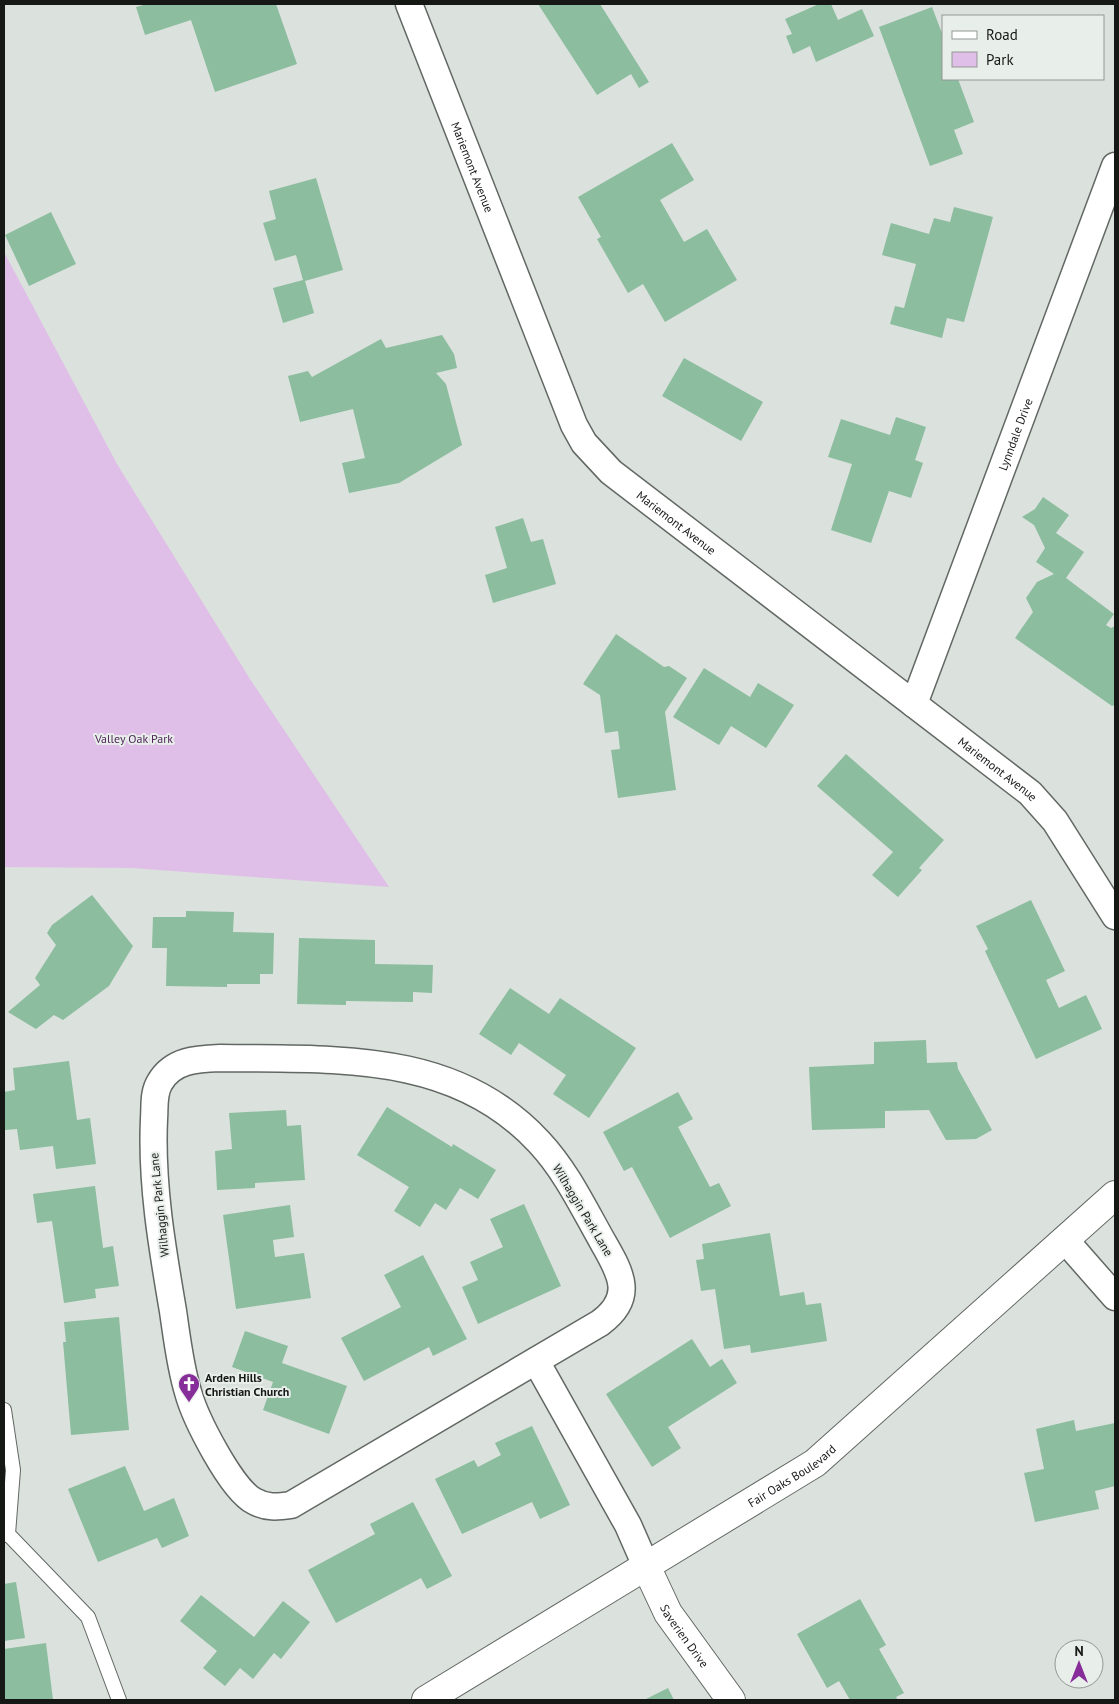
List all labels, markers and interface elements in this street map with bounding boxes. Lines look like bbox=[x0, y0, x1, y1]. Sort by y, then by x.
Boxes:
legend bbox=[942, 15, 1104, 80]
text: Road bbox=[986, 25, 1018, 44]
text: Park bbox=[986, 50, 1014, 69]
street label: Mariemont Avenue bbox=[448, 119, 497, 214]
street label: Lynndale Drive bbox=[994, 396, 1035, 472]
street label: Mariemont Avenue bbox=[634, 487, 719, 557]
park label: Valley Oak Park bbox=[94, 731, 173, 746]
street label: Mariemont Avenue bbox=[955, 733, 1041, 804]
street label: Wilhaggin Park Lane bbox=[146, 1152, 172, 1258]
street label: Wilhaggin Park Lane bbox=[550, 1161, 616, 1259]
place label: Arden Hills Christian Church bbox=[205, 1370, 289, 1399]
church icon: Arden Hills Christian Church bbox=[177, 1372, 201, 1403]
street label: Fair Oaks Boulevard bbox=[745, 1441, 838, 1510]
street label: Saverien Drive bbox=[657, 1602, 712, 1670]
north arrow bbox=[1054, 1639, 1104, 1689]
text: N bbox=[1074, 1642, 1084, 1660]

